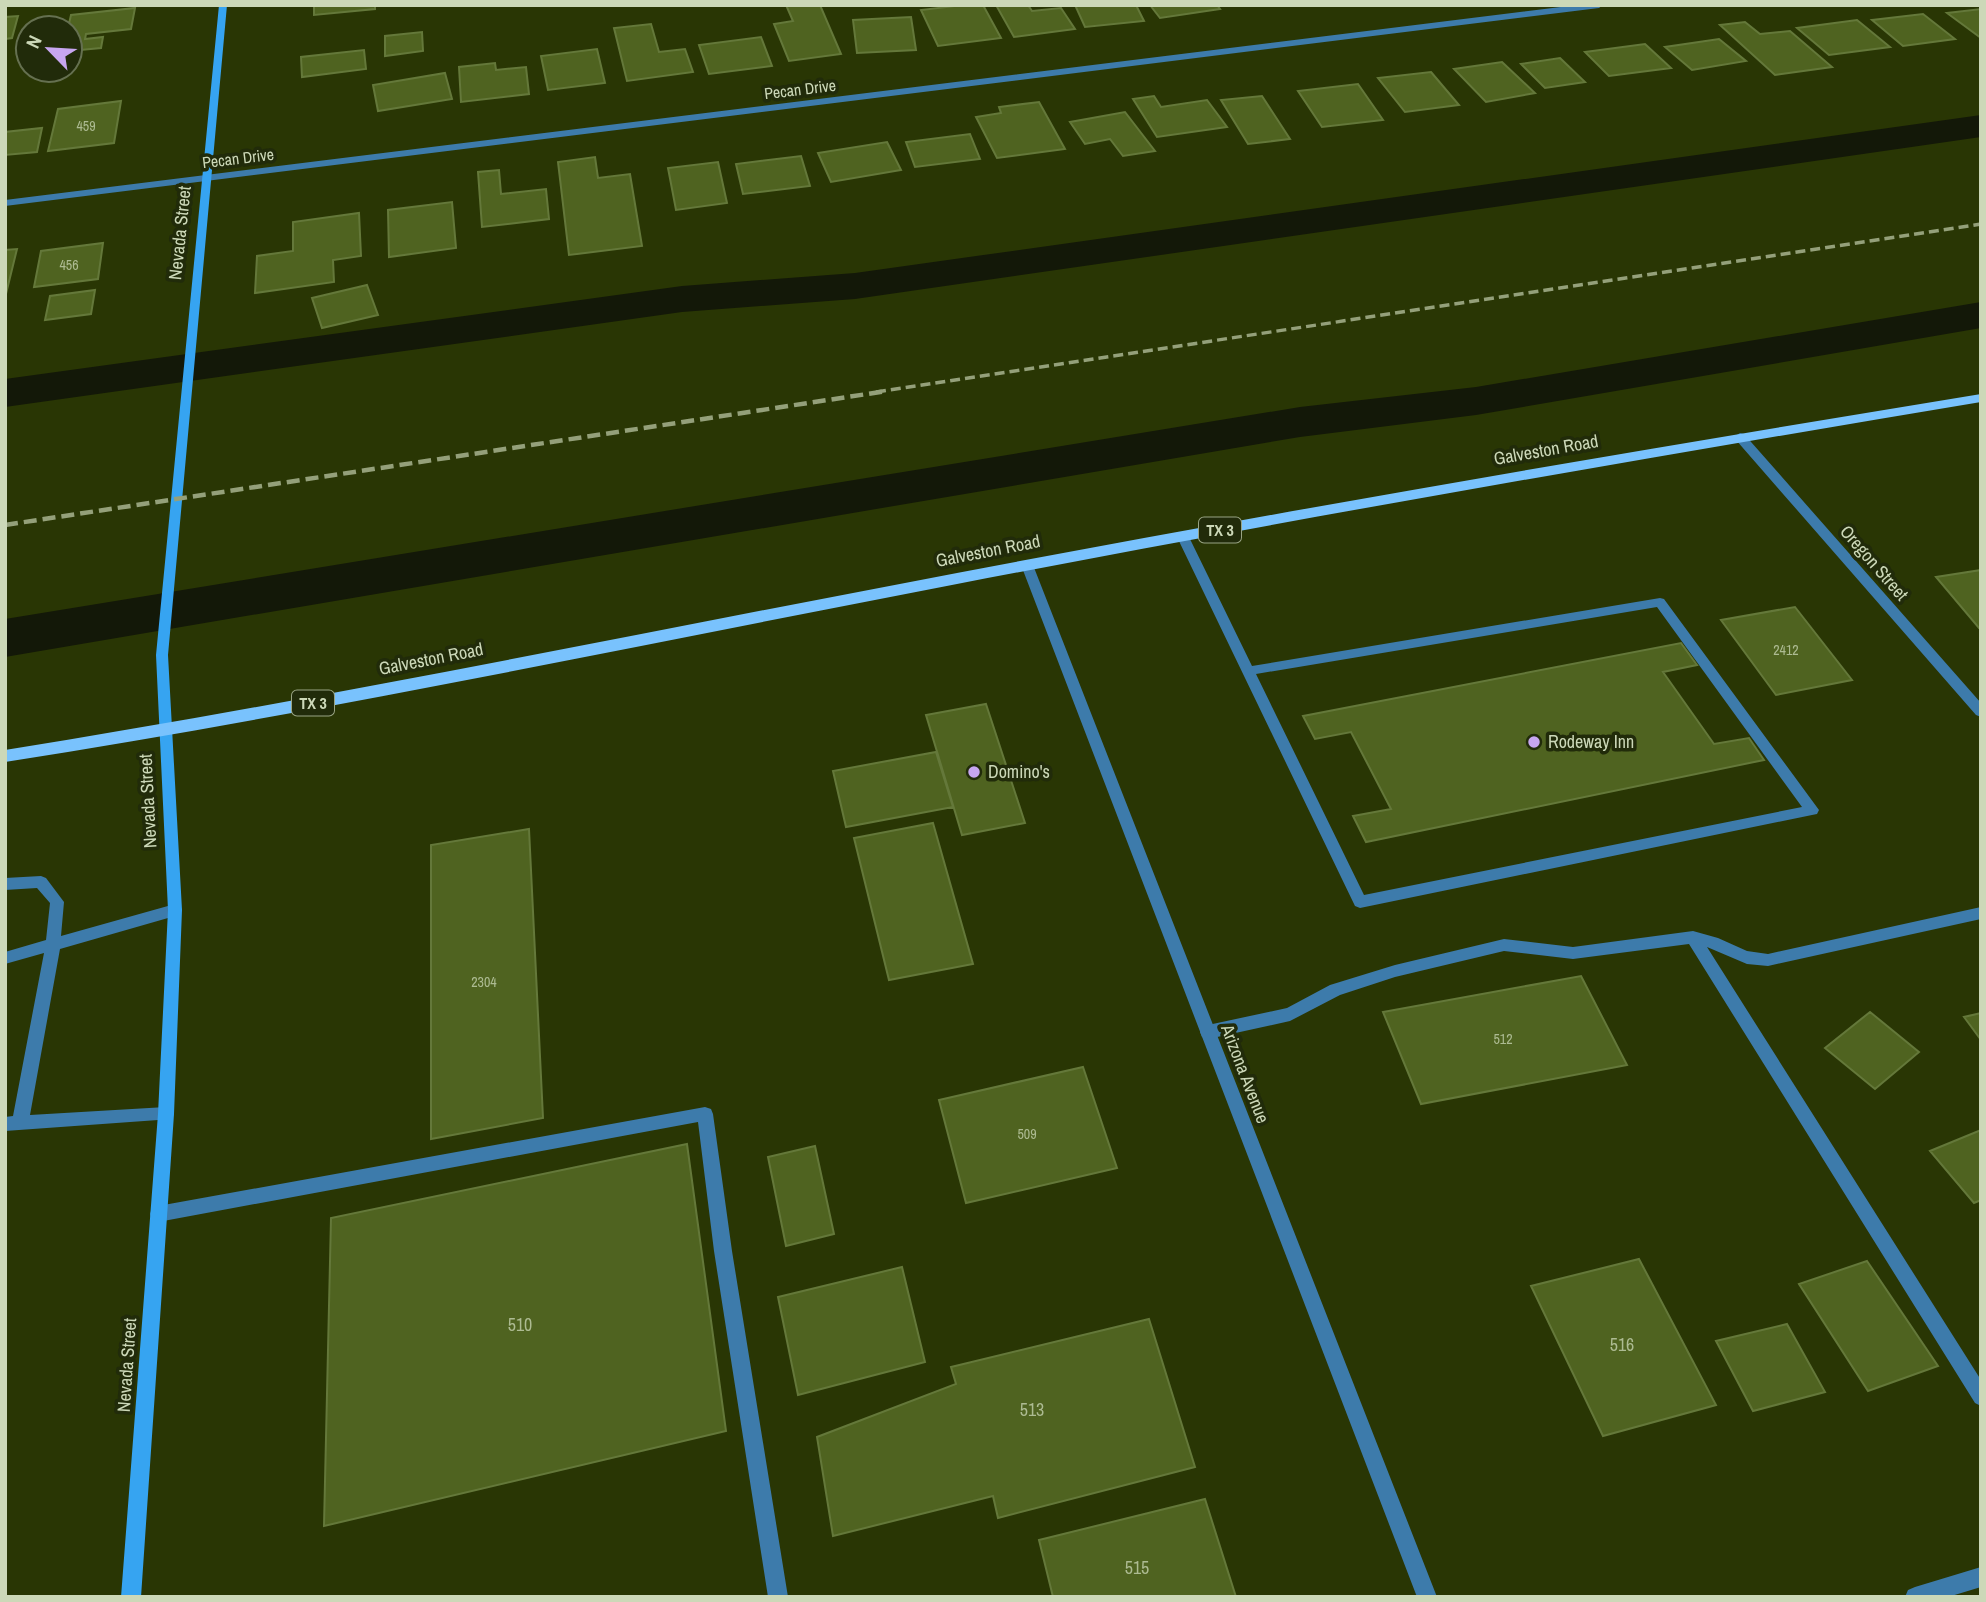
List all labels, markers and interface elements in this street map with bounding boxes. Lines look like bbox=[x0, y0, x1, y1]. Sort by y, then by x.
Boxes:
north arrow bbox=[14, 14, 84, 84]
text: N bbox=[19, 31, 48, 52]
street label: Pecan Drive bbox=[763, 74, 837, 104]
house number: 459 bbox=[76, 117, 96, 135]
street label: Pecan Drive bbox=[201, 143, 275, 173]
street label: Nevada Street bbox=[162, 185, 197, 281]
house number: 456 bbox=[59, 256, 79, 274]
street label: Galveston Road bbox=[1492, 428, 1600, 471]
road number: TX 3 bbox=[1199, 517, 1241, 542]
street label: Oregon Street bbox=[1835, 519, 1914, 606]
street label: Galveston Road bbox=[934, 528, 1042, 573]
street label: Galveston Road bbox=[377, 636, 485, 681]
house number: 2412 bbox=[1773, 641, 1799, 659]
road number: TX 3 bbox=[292, 690, 334, 716]
place label: Rodeway Inn bbox=[1548, 729, 1634, 754]
marker: Rodeway Inn bbox=[1526, 734, 1542, 750]
street label: Nevada Street bbox=[133, 753, 162, 849]
place label: Domino's bbox=[988, 759, 1050, 784]
marker: Domino's bbox=[966, 764, 982, 780]
house number: 2304 bbox=[471, 973, 497, 991]
street label: Arizona Avenue bbox=[1215, 1020, 1276, 1127]
house number: 512 bbox=[1493, 1030, 1513, 1048]
house number: 509 bbox=[1017, 1125, 1037, 1143]
house number: 510 bbox=[508, 1312, 532, 1337]
street label: Nevada Street bbox=[111, 1317, 142, 1413]
house number: 516 bbox=[1610, 1332, 1634, 1357]
house number: 513 bbox=[1020, 1397, 1044, 1422]
house number: 515 bbox=[1125, 1555, 1149, 1580]

